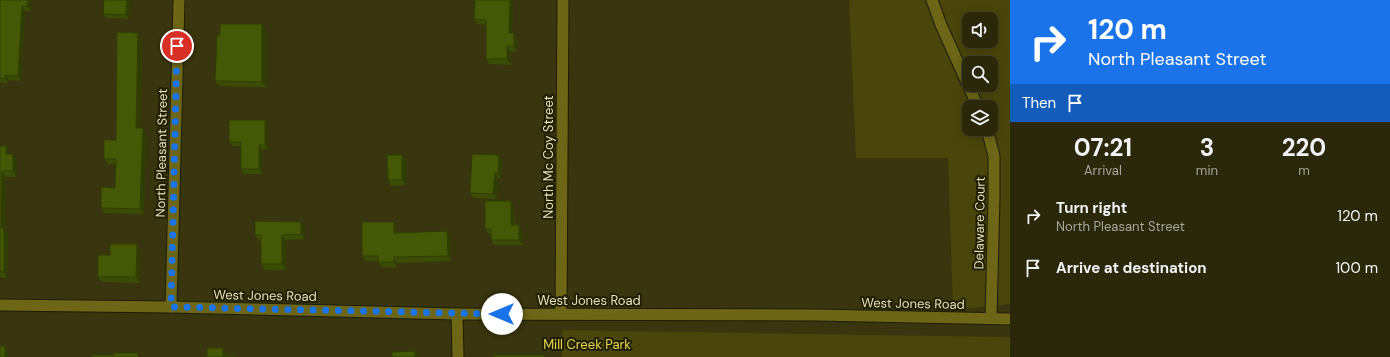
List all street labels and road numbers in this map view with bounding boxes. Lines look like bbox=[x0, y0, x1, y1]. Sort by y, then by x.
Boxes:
street label: North Pleasant Street bbox=[152, 88, 171, 218]
street label: North Mc Coy Street bbox=[540, 95, 557, 219]
street label: Delaware Court bbox=[970, 177, 989, 270]
street label: West Jones Road bbox=[213, 286, 317, 305]
street label: West Jones Road bbox=[537, 292, 641, 309]
street label: West Jones Road bbox=[861, 294, 965, 313]

